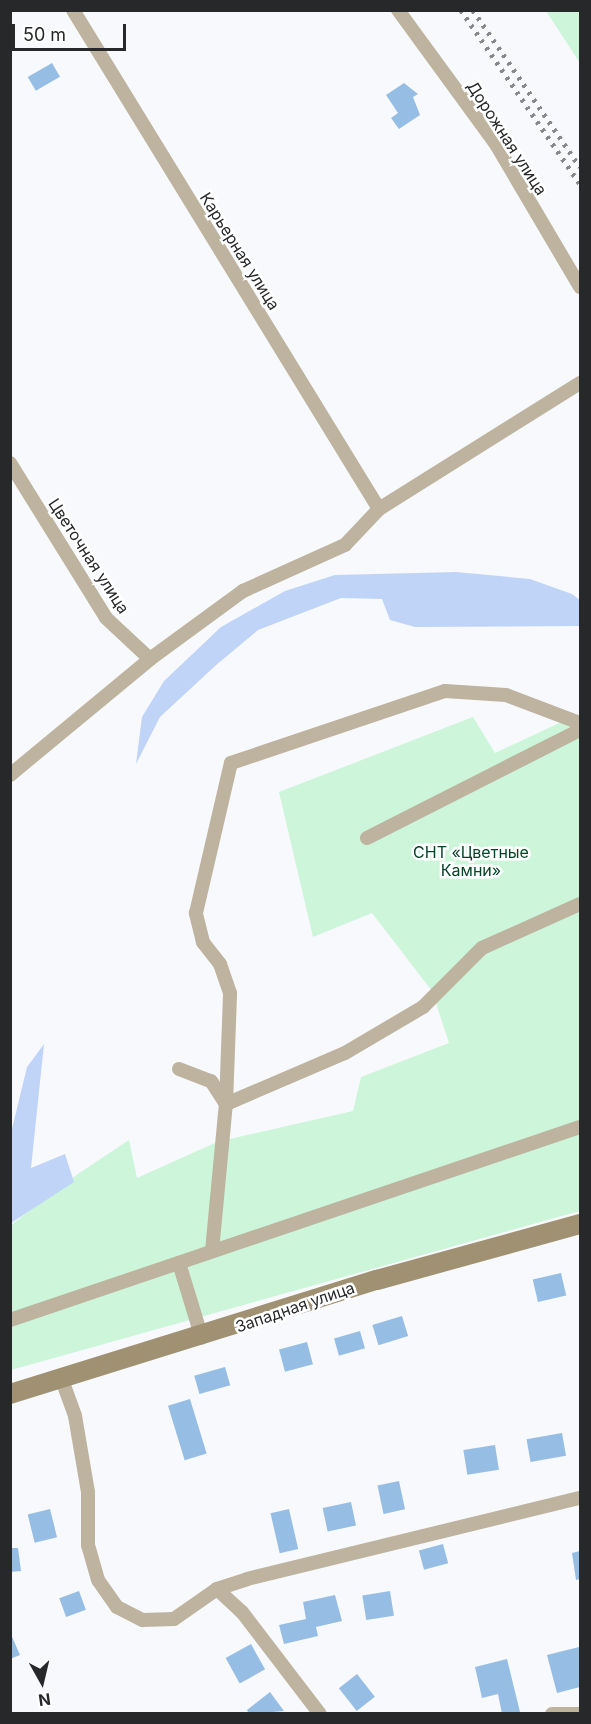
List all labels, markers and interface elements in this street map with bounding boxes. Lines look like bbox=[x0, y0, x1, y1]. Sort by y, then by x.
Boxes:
scale bar bbox=[15, 12, 129, 50]
text: 50 m bbox=[23, 24, 66, 45]
street label: Дорожная улица bbox=[463, 77, 551, 199]
street label: Карьерная улица bbox=[196, 189, 284, 313]
street label: Цветочная улица bbox=[45, 495, 133, 617]
park label: СНТ «Цветные Камни» bbox=[413, 842, 529, 880]
street label: Западная улица bbox=[233, 1278, 357, 1336]
north arrow bbox=[12, 1652, 72, 1712]
text: N bbox=[37, 1689, 52, 1711]

